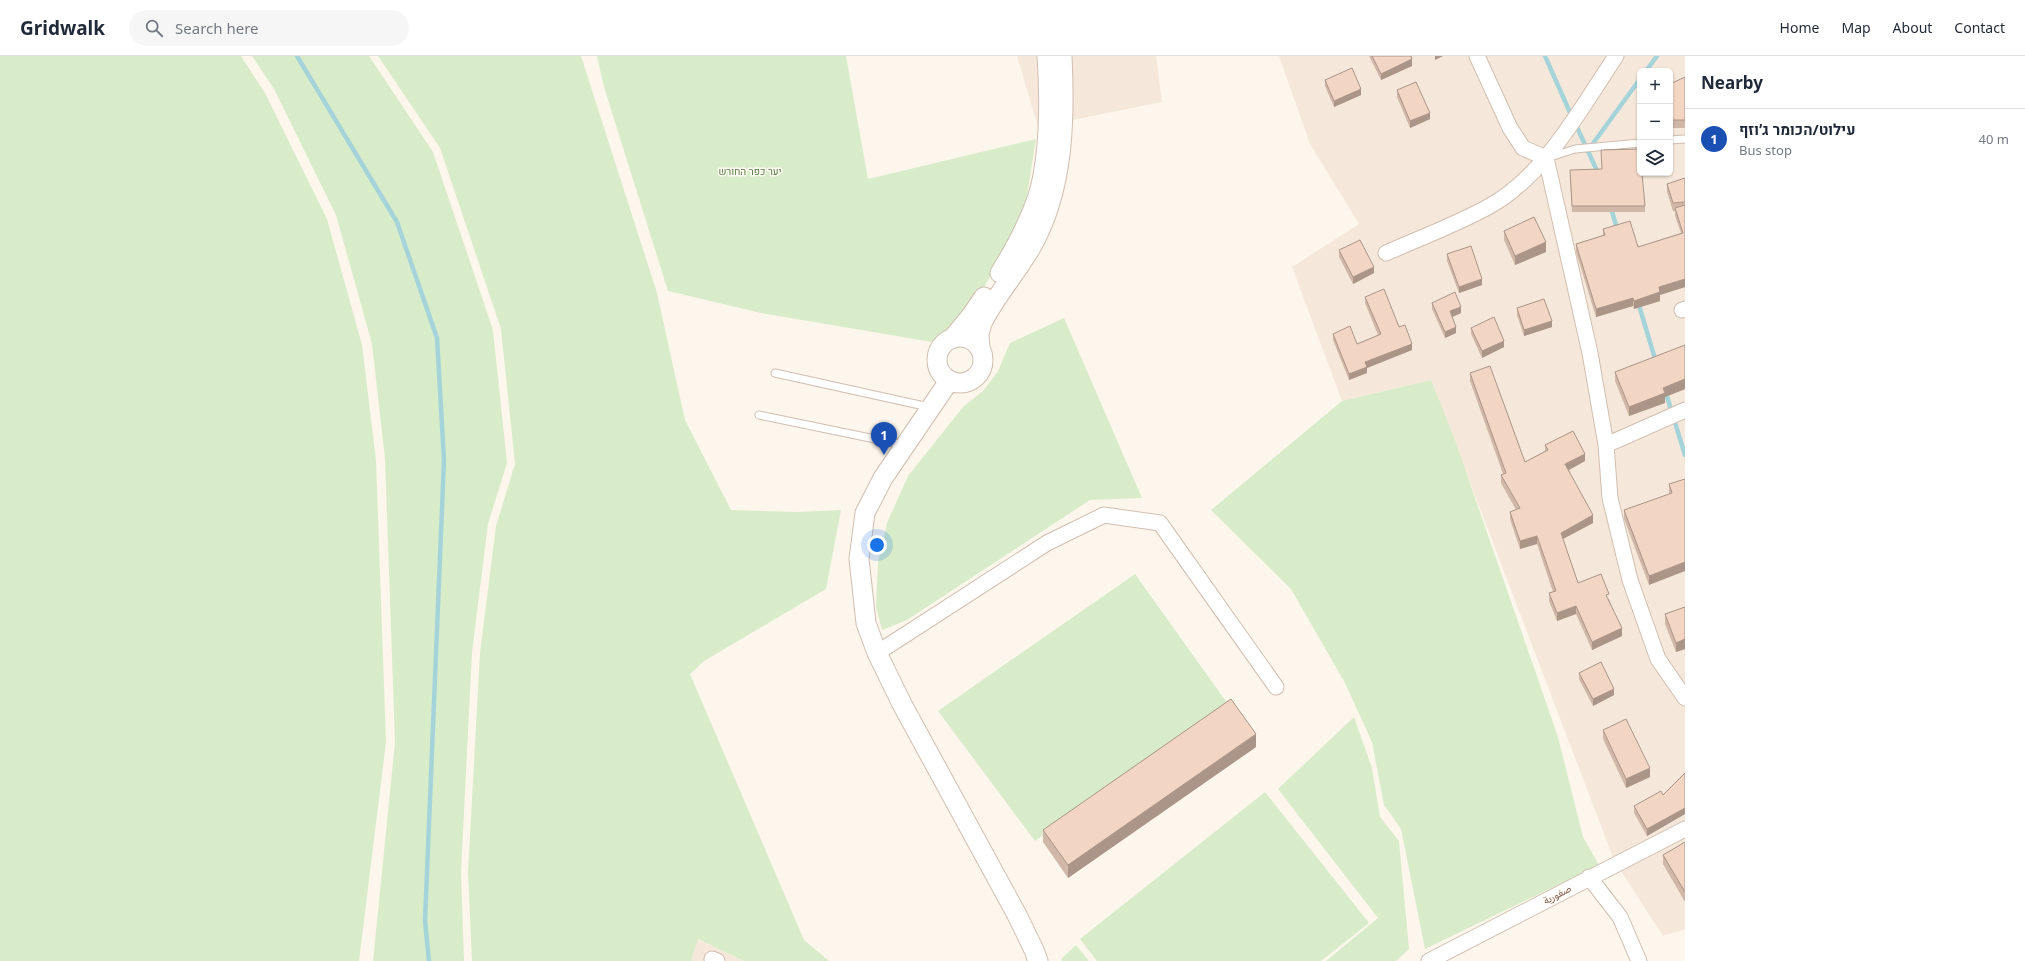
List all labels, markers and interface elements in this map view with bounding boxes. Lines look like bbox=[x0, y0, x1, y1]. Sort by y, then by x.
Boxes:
search box bbox=[129, 10, 409, 46]
text: Gridwalk bbox=[20, 15, 105, 41]
icon: search bbox=[143, 17, 165, 39]
text: Search here bbox=[175, 18, 259, 38]
text: Home bbox=[1780, 18, 1819, 37]
text: Map bbox=[1841, 18, 1871, 37]
text: About bbox=[1893, 18, 1932, 37]
text: Contact bbox=[1954, 18, 2005, 37]
map controls bbox=[1637, 68, 1673, 176]
button: + bbox=[1637, 68, 1673, 104]
text: Nearby bbox=[1701, 71, 1763, 94]
button: − bbox=[1637, 104, 1673, 140]
text: עילוט/הכומר ג׳וזף bbox=[1739, 119, 1856, 139]
text: 1 bbox=[1710, 130, 1718, 148]
text: 40 m bbox=[1979, 130, 2009, 148]
button: layers bbox=[1637, 140, 1673, 176]
text: Bus stop bbox=[1739, 141, 1792, 159]
park label: יער כפר החורש bbox=[718, 164, 782, 178]
pin: 1 bbox=[871, 422, 897, 455]
your location bbox=[867, 535, 887, 555]
street label: صفورية bbox=[1541, 881, 1573, 907]

